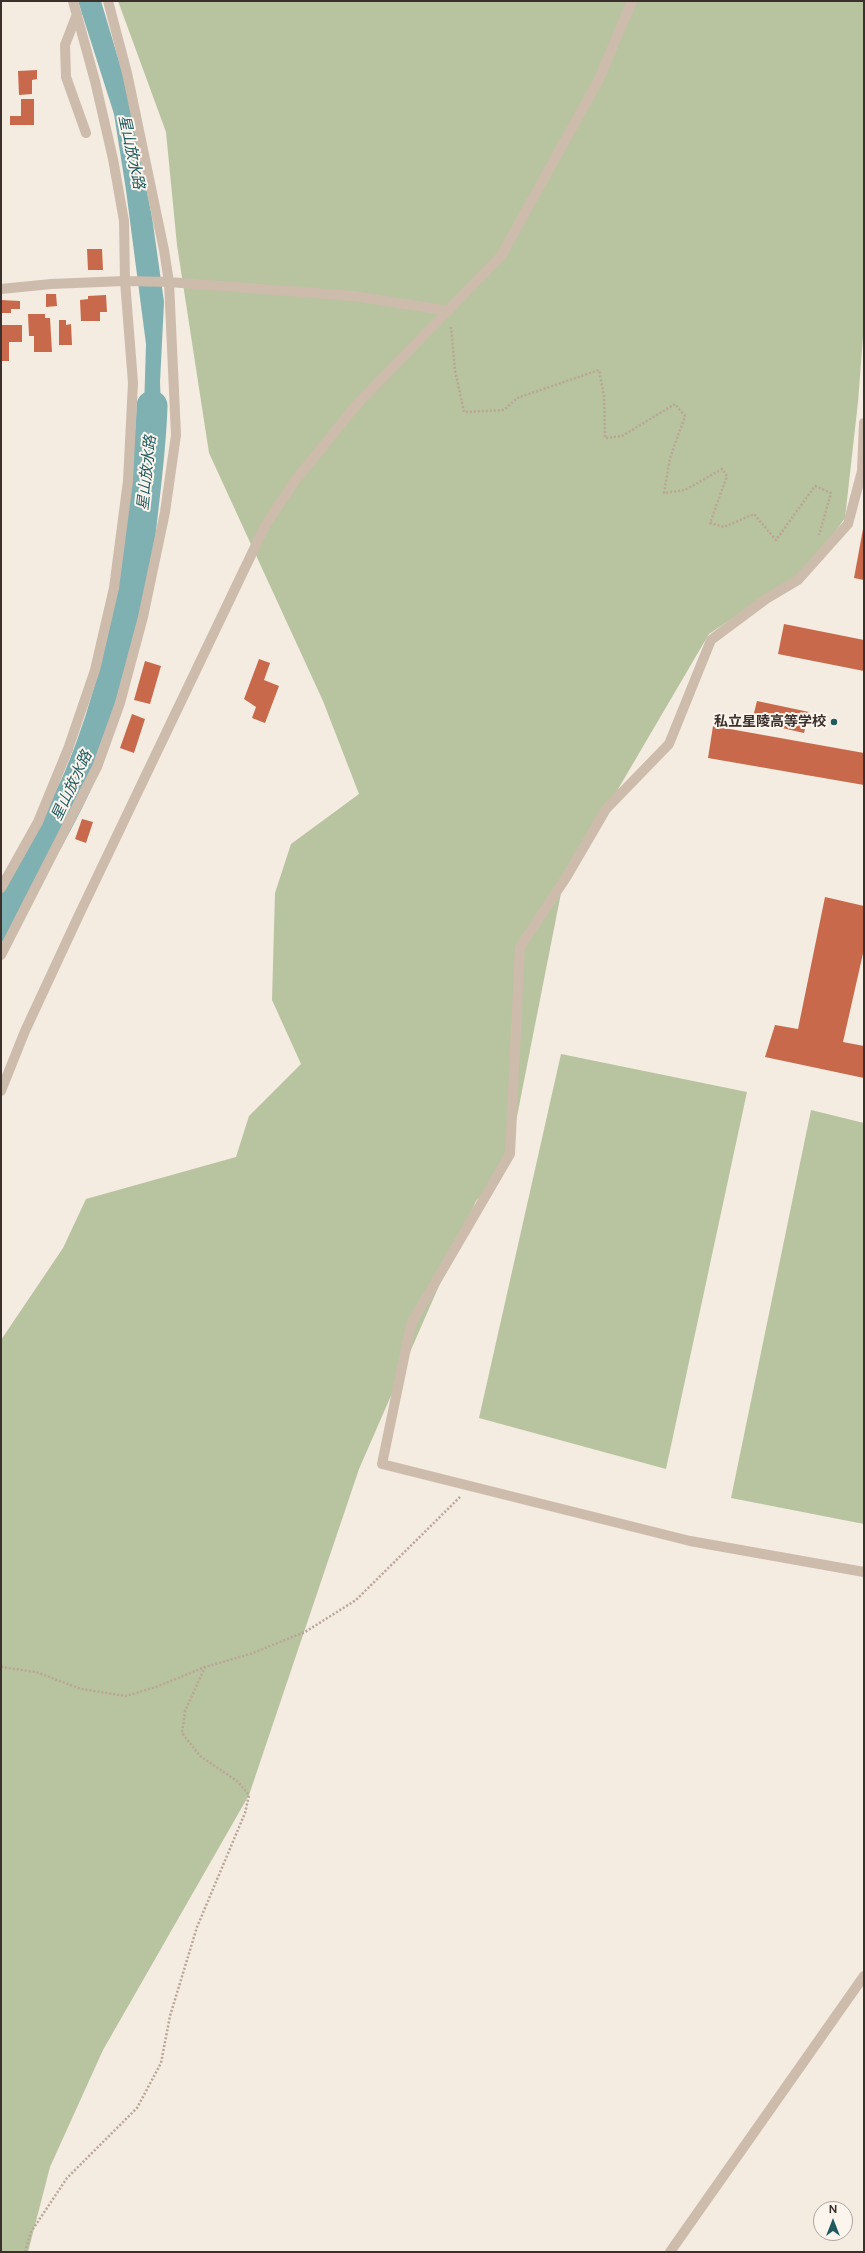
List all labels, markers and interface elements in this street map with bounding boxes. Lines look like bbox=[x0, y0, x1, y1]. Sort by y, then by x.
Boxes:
water label: 星山放水路 bbox=[114, 113, 148, 191]
water label: 星山放水路 bbox=[134, 435, 160, 511]
place label: 私立星陵高等学校 bbox=[714, 714, 826, 730]
marker: 私立星陵高等学校 bbox=[829, 717, 839, 727]
water label: 星山放水路 bbox=[48, 748, 96, 824]
north arrow bbox=[813, 2201, 853, 2241]
text: N bbox=[829, 2203, 837, 2216]

